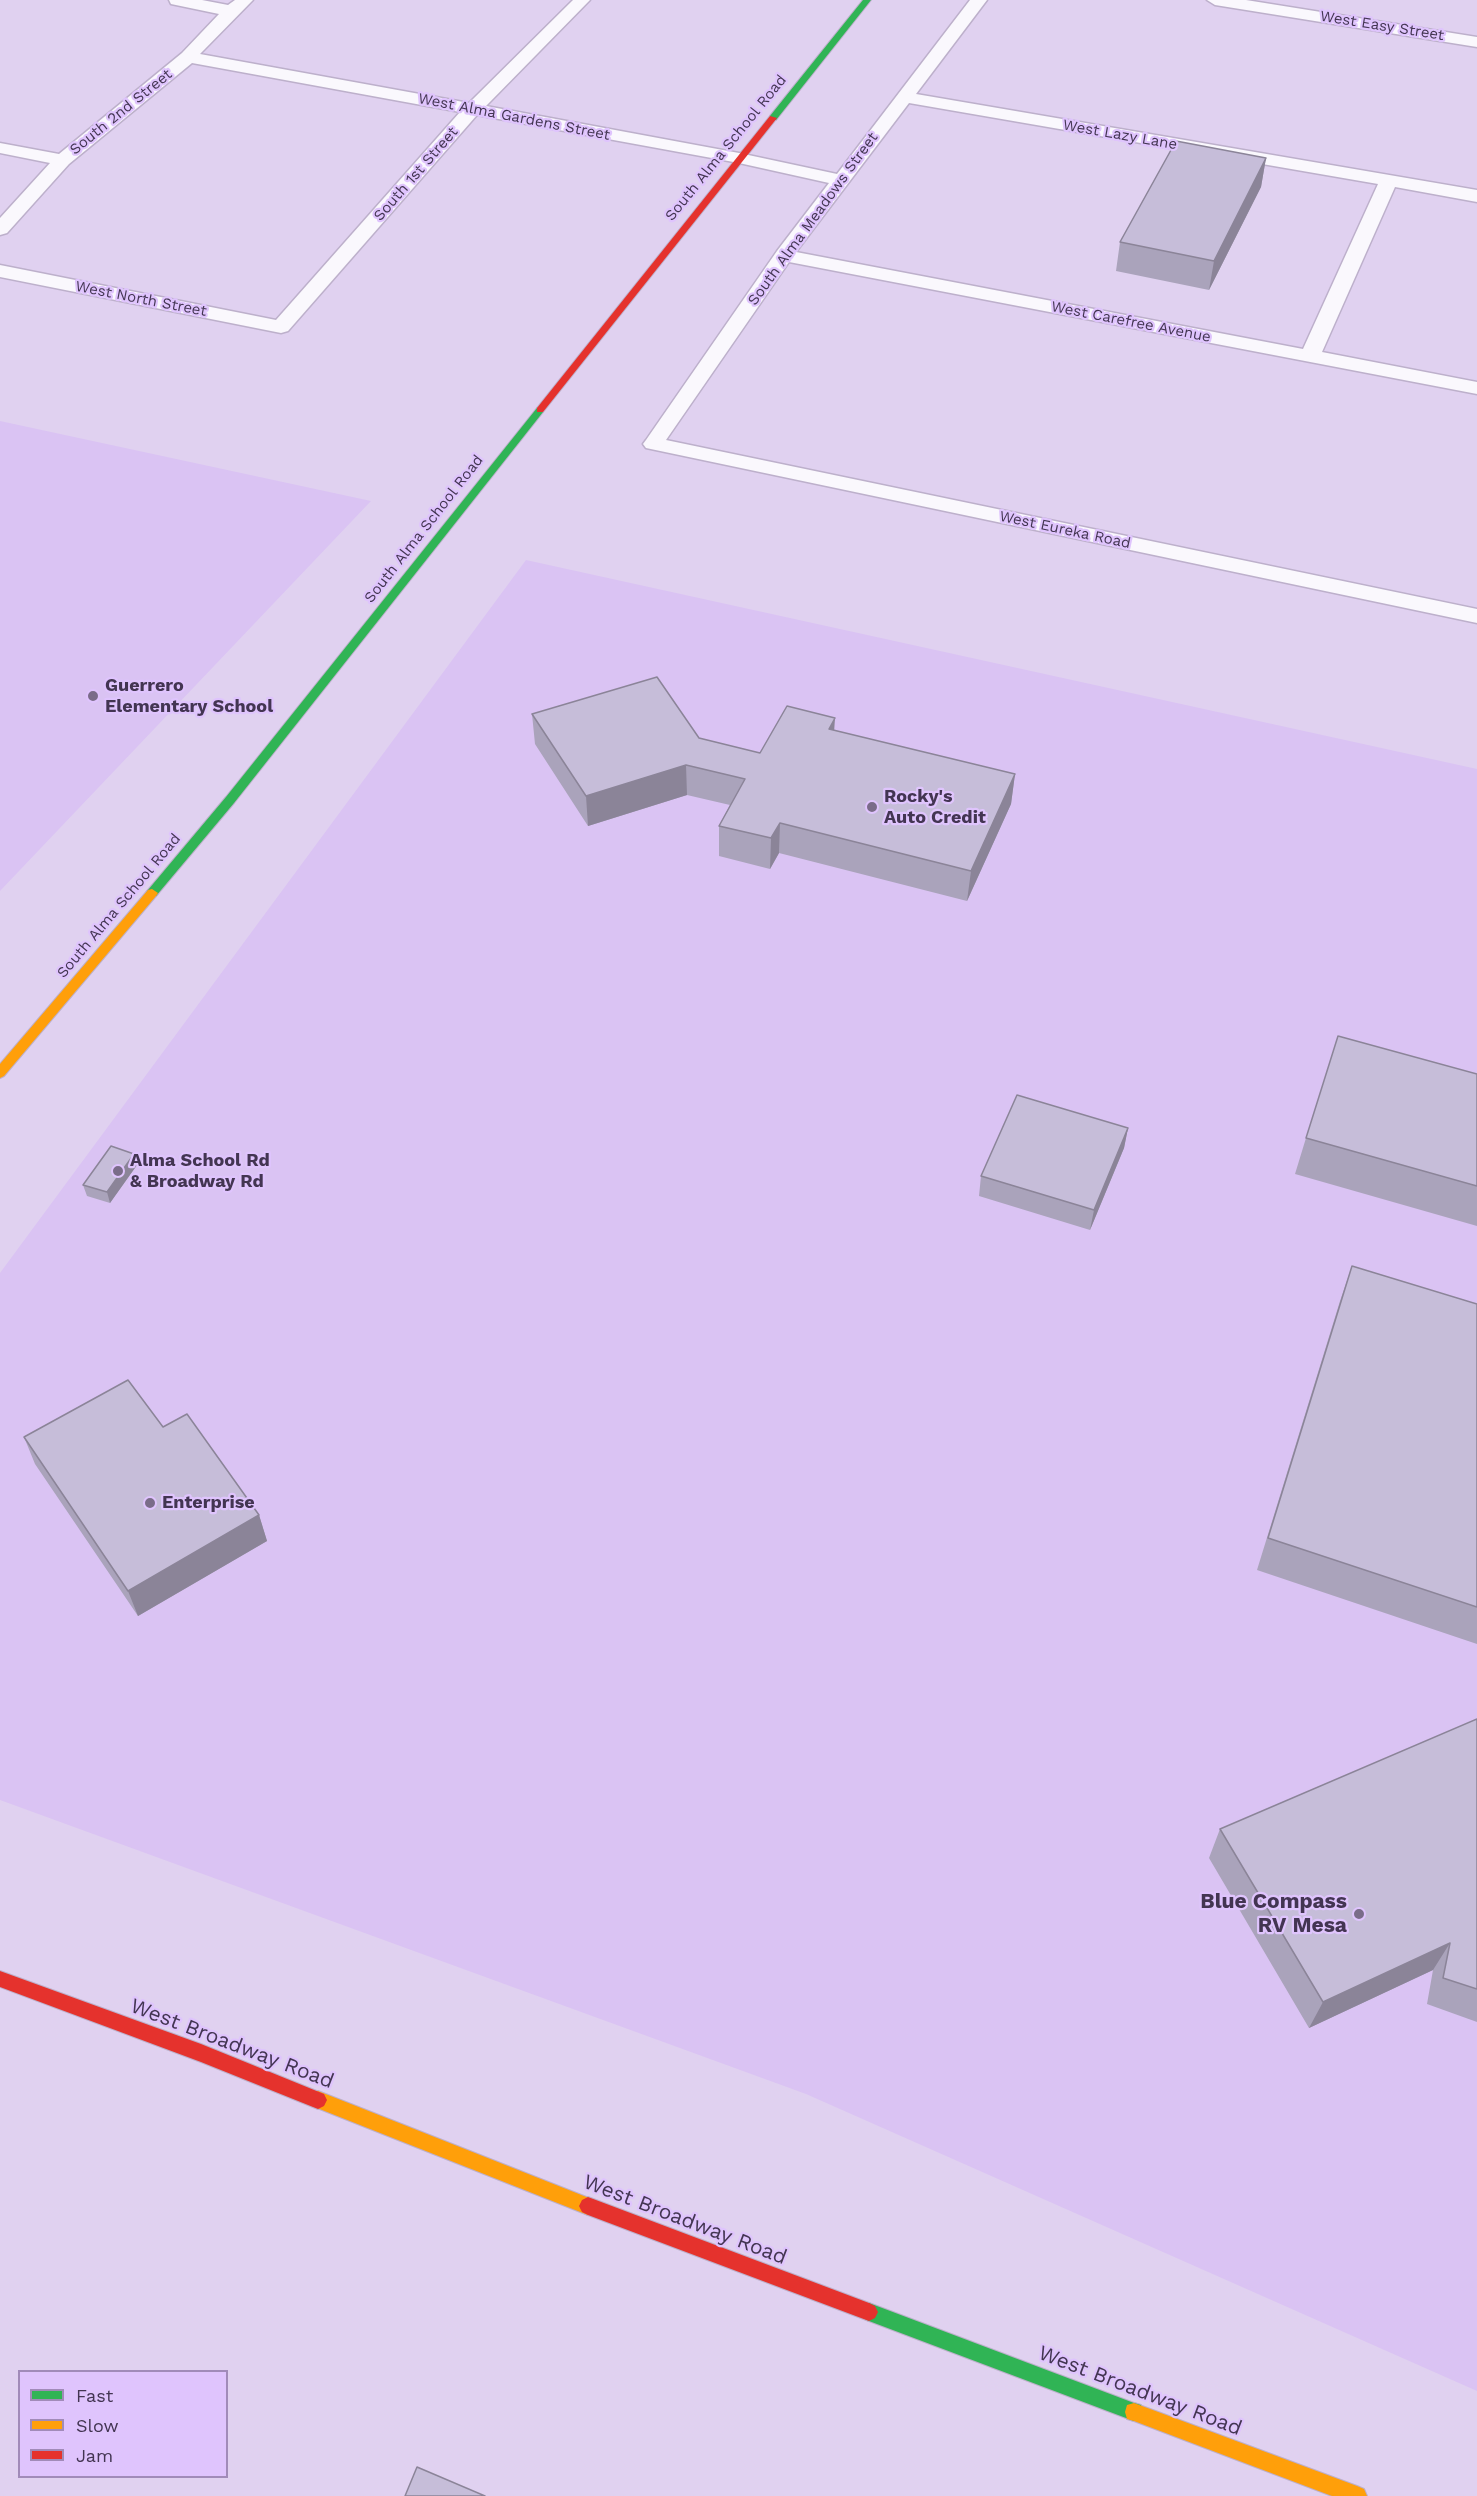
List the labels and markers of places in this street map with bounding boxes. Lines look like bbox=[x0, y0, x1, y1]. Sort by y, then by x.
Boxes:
place label: Guerrero Elementary School bbox=[105, 675, 273, 718]
marker: Guerrero Elementary School bbox=[86, 689, 100, 703]
place label: Rocky's Auto Credit bbox=[884, 786, 986, 828]
marker: Rocky's Auto Credit bbox=[865, 800, 879, 814]
place label: Alma School Rd & Broadway Rd bbox=[130, 1150, 270, 1192]
marker: Alma School Rd & Broadway Rd bbox=[111, 1164, 125, 1178]
place label: Enterprise bbox=[162, 1492, 255, 1514]
marker: Enterprise bbox=[143, 1496, 157, 1510]
place label: Blue Compass RV Mesa bbox=[1200, 1889, 1347, 1939]
marker: Blue Compass RV Mesa bbox=[1352, 1907, 1366, 1921]

